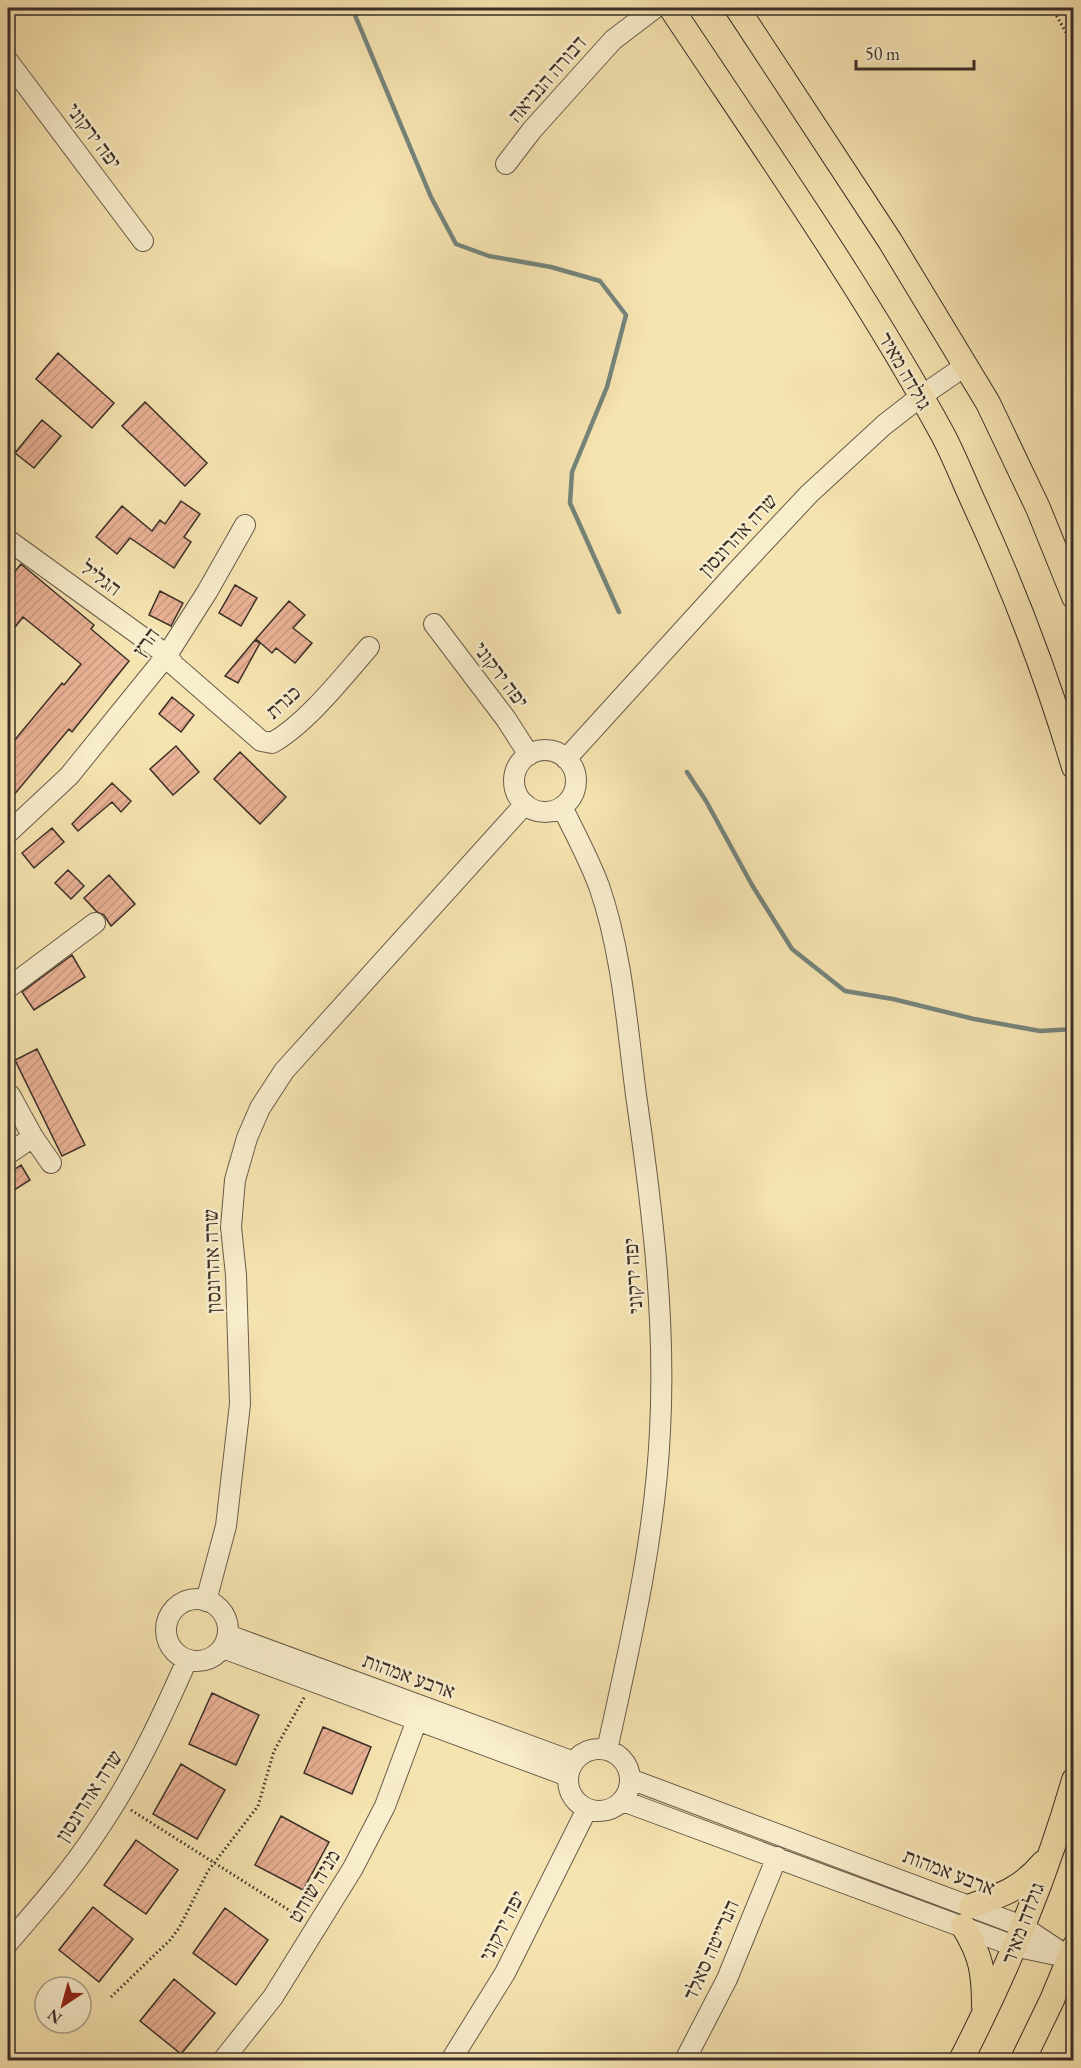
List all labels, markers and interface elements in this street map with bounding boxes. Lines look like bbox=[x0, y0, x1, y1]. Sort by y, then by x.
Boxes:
street label: דבורה הנביאה bbox=[501, 29, 592, 128]
scale bar bbox=[856, 33, 974, 71]
text: 50 m bbox=[865, 42, 900, 65]
street label: יפה ירקוני bbox=[61, 97, 128, 174]
street label: גולדה מאיר bbox=[872, 327, 939, 415]
street label: שרה אהרונסון bbox=[692, 487, 783, 582]
street label: הגליל bbox=[75, 554, 127, 602]
street label: הרץ bbox=[126, 622, 165, 662]
street label: יפה ירקוני bbox=[468, 636, 535, 713]
street label: כנרת bbox=[259, 679, 306, 725]
street label: שרה אהרונסון bbox=[196, 1208, 227, 1314]
street label: יפה ירקוני bbox=[616, 1237, 649, 1315]
street label: ארבע אמהות bbox=[359, 1646, 459, 1705]
street label: שרה אהרונסון bbox=[49, 1745, 128, 1847]
street label: ארבע אמהות bbox=[899, 1842, 999, 1901]
street label: מניה שוחט bbox=[281, 1844, 346, 1927]
street label: גולדה מאיר bbox=[995, 1878, 1050, 1968]
street label: יפה ירקוני bbox=[472, 1886, 531, 1966]
street label: הנרייטה סאלד bbox=[676, 1895, 745, 2004]
north arrow bbox=[33, 1975, 93, 2035]
text: N bbox=[43, 2004, 66, 2029]

